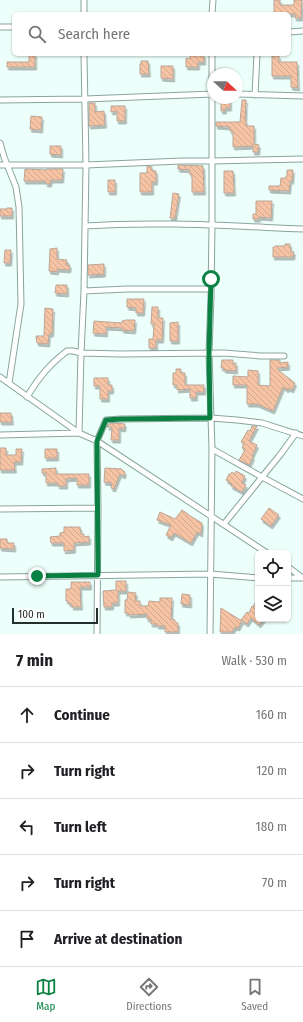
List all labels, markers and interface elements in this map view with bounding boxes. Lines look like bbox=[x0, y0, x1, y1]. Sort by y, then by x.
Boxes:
search box bbox=[12, 12, 291, 56]
icon: search bbox=[26, 23, 48, 45]
text: Search here bbox=[58, 25, 130, 43]
north arrow bbox=[207, 68, 243, 104]
route start bbox=[202, 270, 220, 288]
map controls bbox=[255, 550, 291, 622]
button: locate bbox=[255, 550, 291, 586]
route end bbox=[28, 567, 46, 585]
button: layers bbox=[255, 586, 291, 622]
scale bar bbox=[12, 606, 98, 625]
text: 100 m bbox=[18, 608, 45, 621]
text: 7 min bbox=[16, 650, 53, 671]
text: Walk · 530 m bbox=[221, 653, 287, 668]
icon: ahead bbox=[16, 704, 38, 726]
text: Continue bbox=[54, 706, 110, 724]
text: 160 m bbox=[256, 707, 287, 722]
icon: right bbox=[16, 760, 38, 782]
text: Turn right bbox=[54, 762, 115, 780]
text: 120 m bbox=[256, 763, 287, 778]
icon: left bbox=[16, 816, 38, 838]
text: Turn left bbox=[54, 818, 107, 836]
text: 180 m bbox=[256, 819, 287, 834]
icon: right bbox=[16, 872, 38, 894]
text: Turn right bbox=[54, 874, 115, 892]
text: 70 m bbox=[262, 875, 287, 890]
icon: arrive bbox=[16, 928, 38, 950]
text: Arrive at destination bbox=[54, 930, 182, 948]
tab: Map bbox=[35, 976, 57, 1013]
tab: Directions bbox=[126, 976, 172, 1013]
tab: Saved bbox=[241, 976, 268, 1013]

